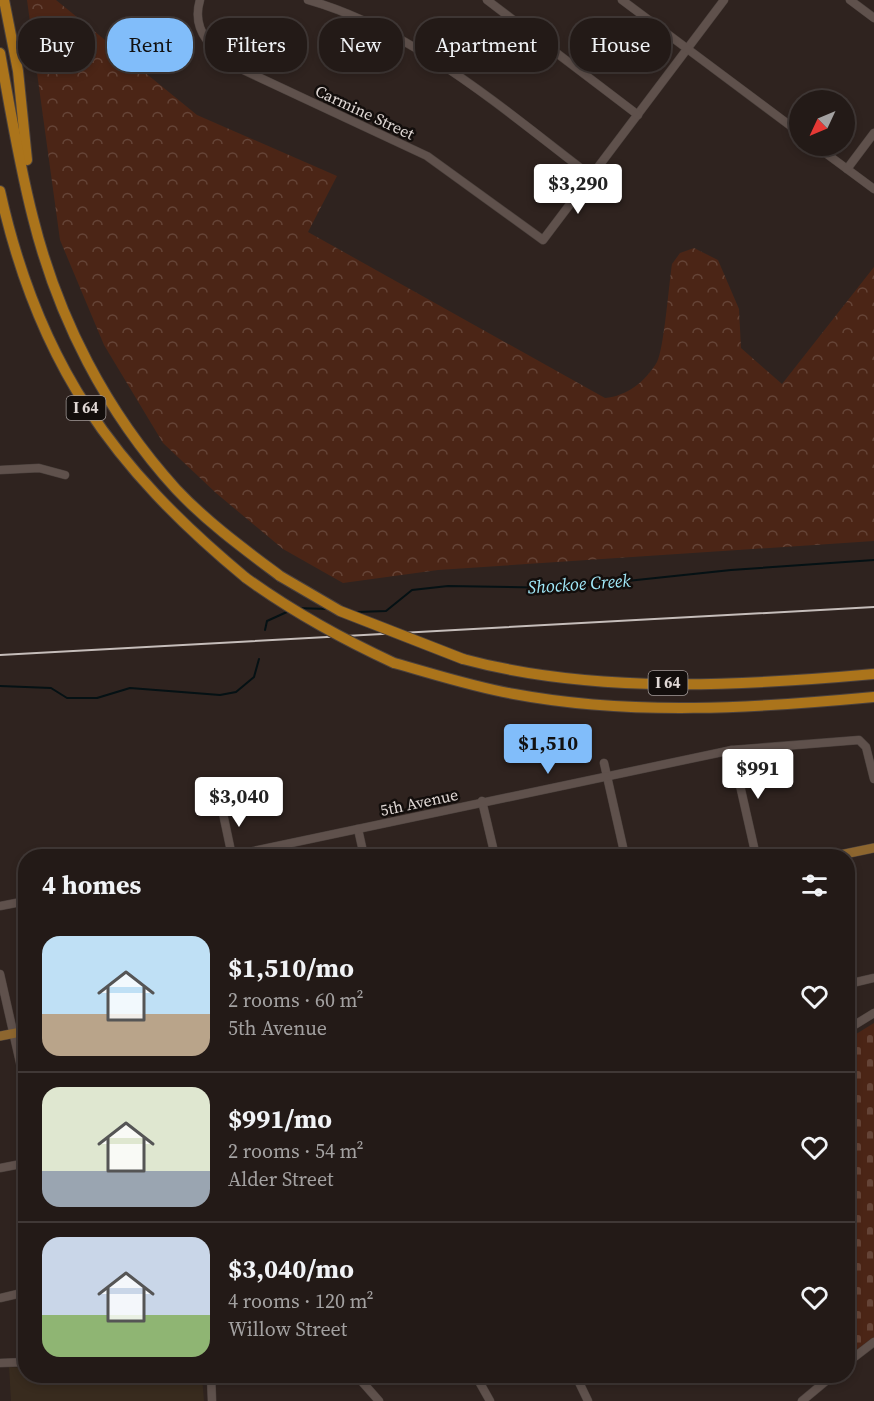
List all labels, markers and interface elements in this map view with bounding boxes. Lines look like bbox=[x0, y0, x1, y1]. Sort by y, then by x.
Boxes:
chip: Buy bbox=[18, 18, 95, 72]
chip: Rent bbox=[107, 18, 193, 72]
chip: Filters bbox=[205, 18, 307, 72]
chip: New bbox=[319, 18, 403, 72]
chip: Apartment bbox=[415, 18, 558, 72]
chip: House bbox=[570, 18, 671, 72]
street label: Carmine Street bbox=[312, 79, 419, 145]
north arrow bbox=[789, 90, 855, 156]
map controls bbox=[789, 90, 855, 156]
pin: $3,290 bbox=[529, 164, 627, 215]
text: $3,290 bbox=[548, 169, 608, 197]
road number: I 64 bbox=[66, 396, 106, 420]
water label: Shockoe Creek bbox=[527, 567, 632, 600]
road number: I 64 bbox=[648, 671, 688, 695]
pin: $1,510 bbox=[499, 724, 597, 775]
text: $1,510 bbox=[518, 729, 578, 757]
pin: $991 bbox=[722, 749, 794, 800]
text: $991 bbox=[736, 754, 780, 782]
pin: $3,040 bbox=[190, 777, 288, 828]
text: $3,040 bbox=[209, 782, 269, 810]
street label: 5th Avenue bbox=[378, 783, 460, 821]
text: 4 homes bbox=[42, 867, 141, 903]
icon: filters bbox=[798, 869, 831, 902]
text: $1,510/mo bbox=[228, 950, 354, 986]
icon: home bbox=[90, 960, 162, 1032]
icon: heart bbox=[798, 980, 831, 1013]
text: 2 rooms · 60 m² bbox=[228, 986, 364, 1014]
text: 5th Avenue bbox=[228, 1014, 327, 1042]
text: $991/mo bbox=[228, 1101, 332, 1137]
icon: home bbox=[90, 1111, 162, 1183]
icon: heart bbox=[798, 1131, 831, 1164]
text: 2 rooms · 54 m² bbox=[228, 1137, 364, 1165]
text: Alder Street bbox=[228, 1165, 334, 1193]
text: $3,040/mo bbox=[228, 1251, 354, 1287]
icon: home bbox=[90, 1261, 162, 1333]
icon: heart bbox=[798, 1281, 831, 1314]
text: 4 rooms · 120 m² bbox=[228, 1287, 374, 1315]
text: Willow Street bbox=[228, 1315, 347, 1343]

